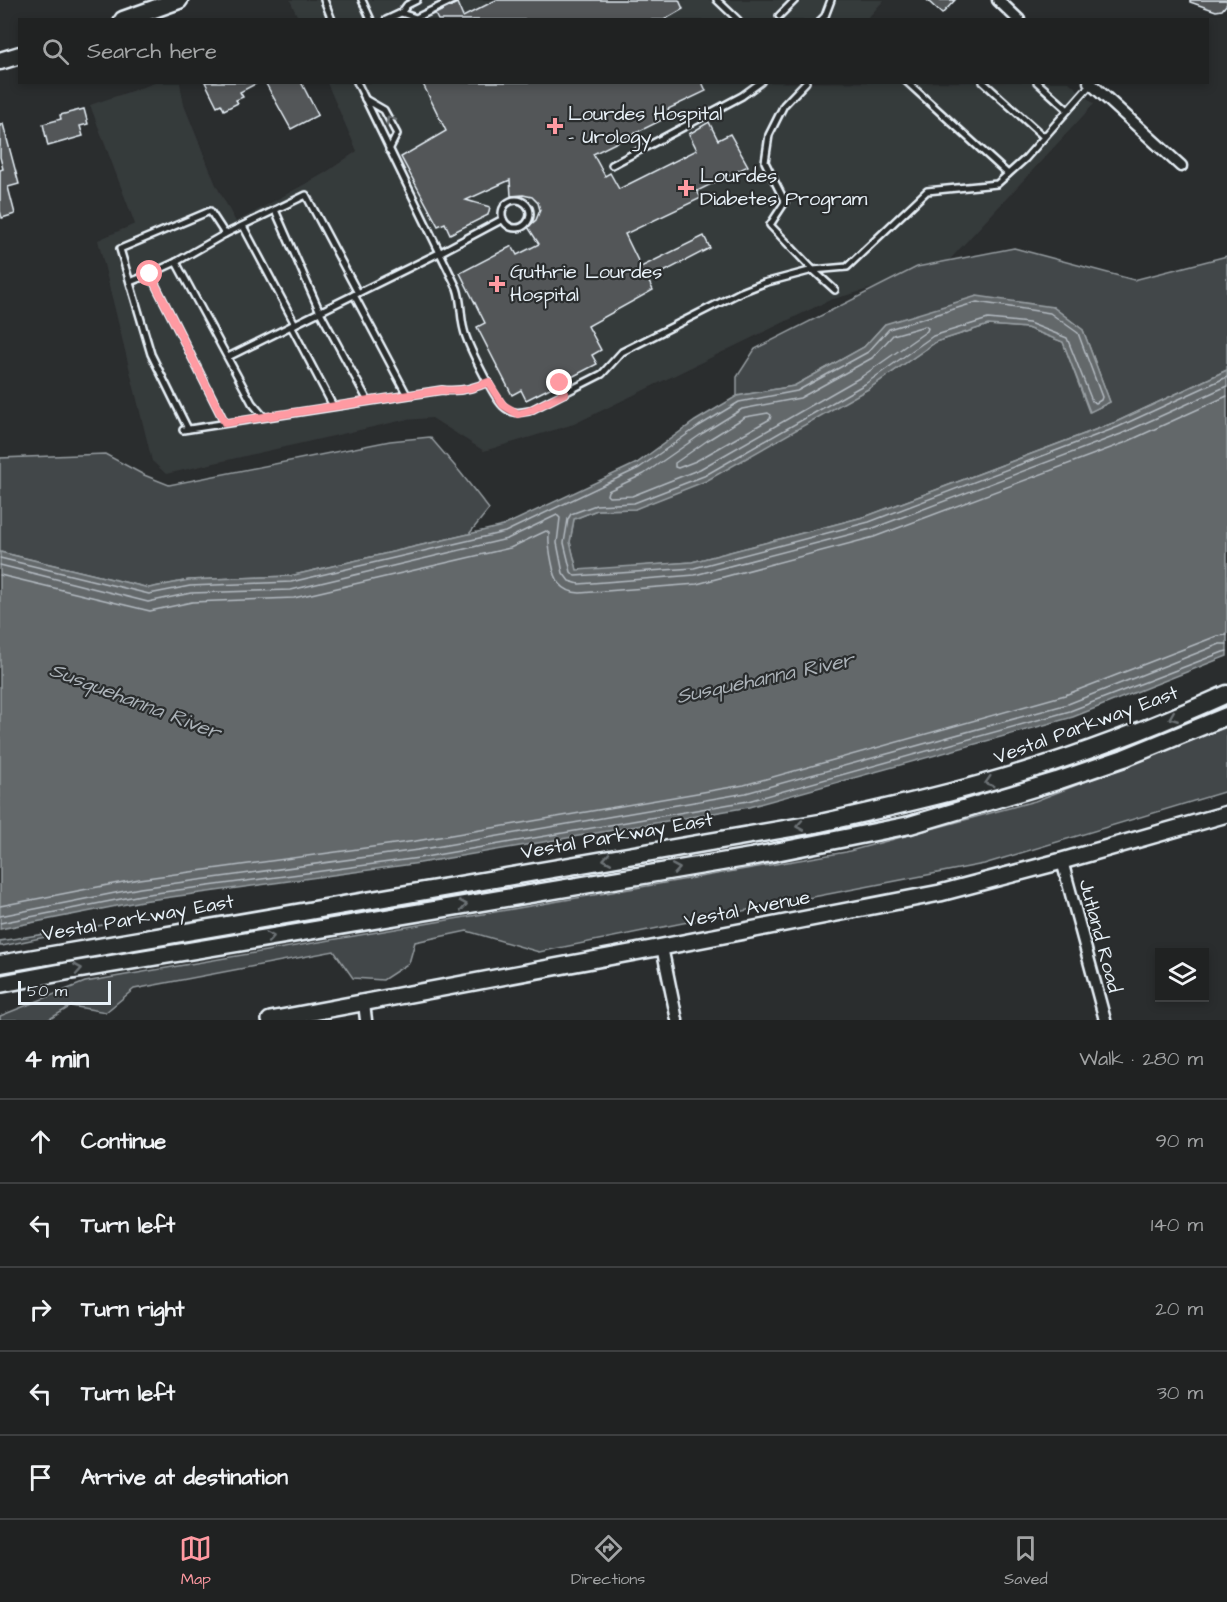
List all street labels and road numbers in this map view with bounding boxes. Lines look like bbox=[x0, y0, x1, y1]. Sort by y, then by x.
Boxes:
street label: Vestal Parkway East bbox=[990, 679, 1183, 772]
street label: Vestal Parkway East bbox=[519, 805, 715, 868]
street label: Jutland Road bbox=[1071, 876, 1129, 996]
street label: Vestal Avenue bbox=[682, 883, 813, 935]
street label: Vestal Parkway East bbox=[40, 887, 236, 950]

